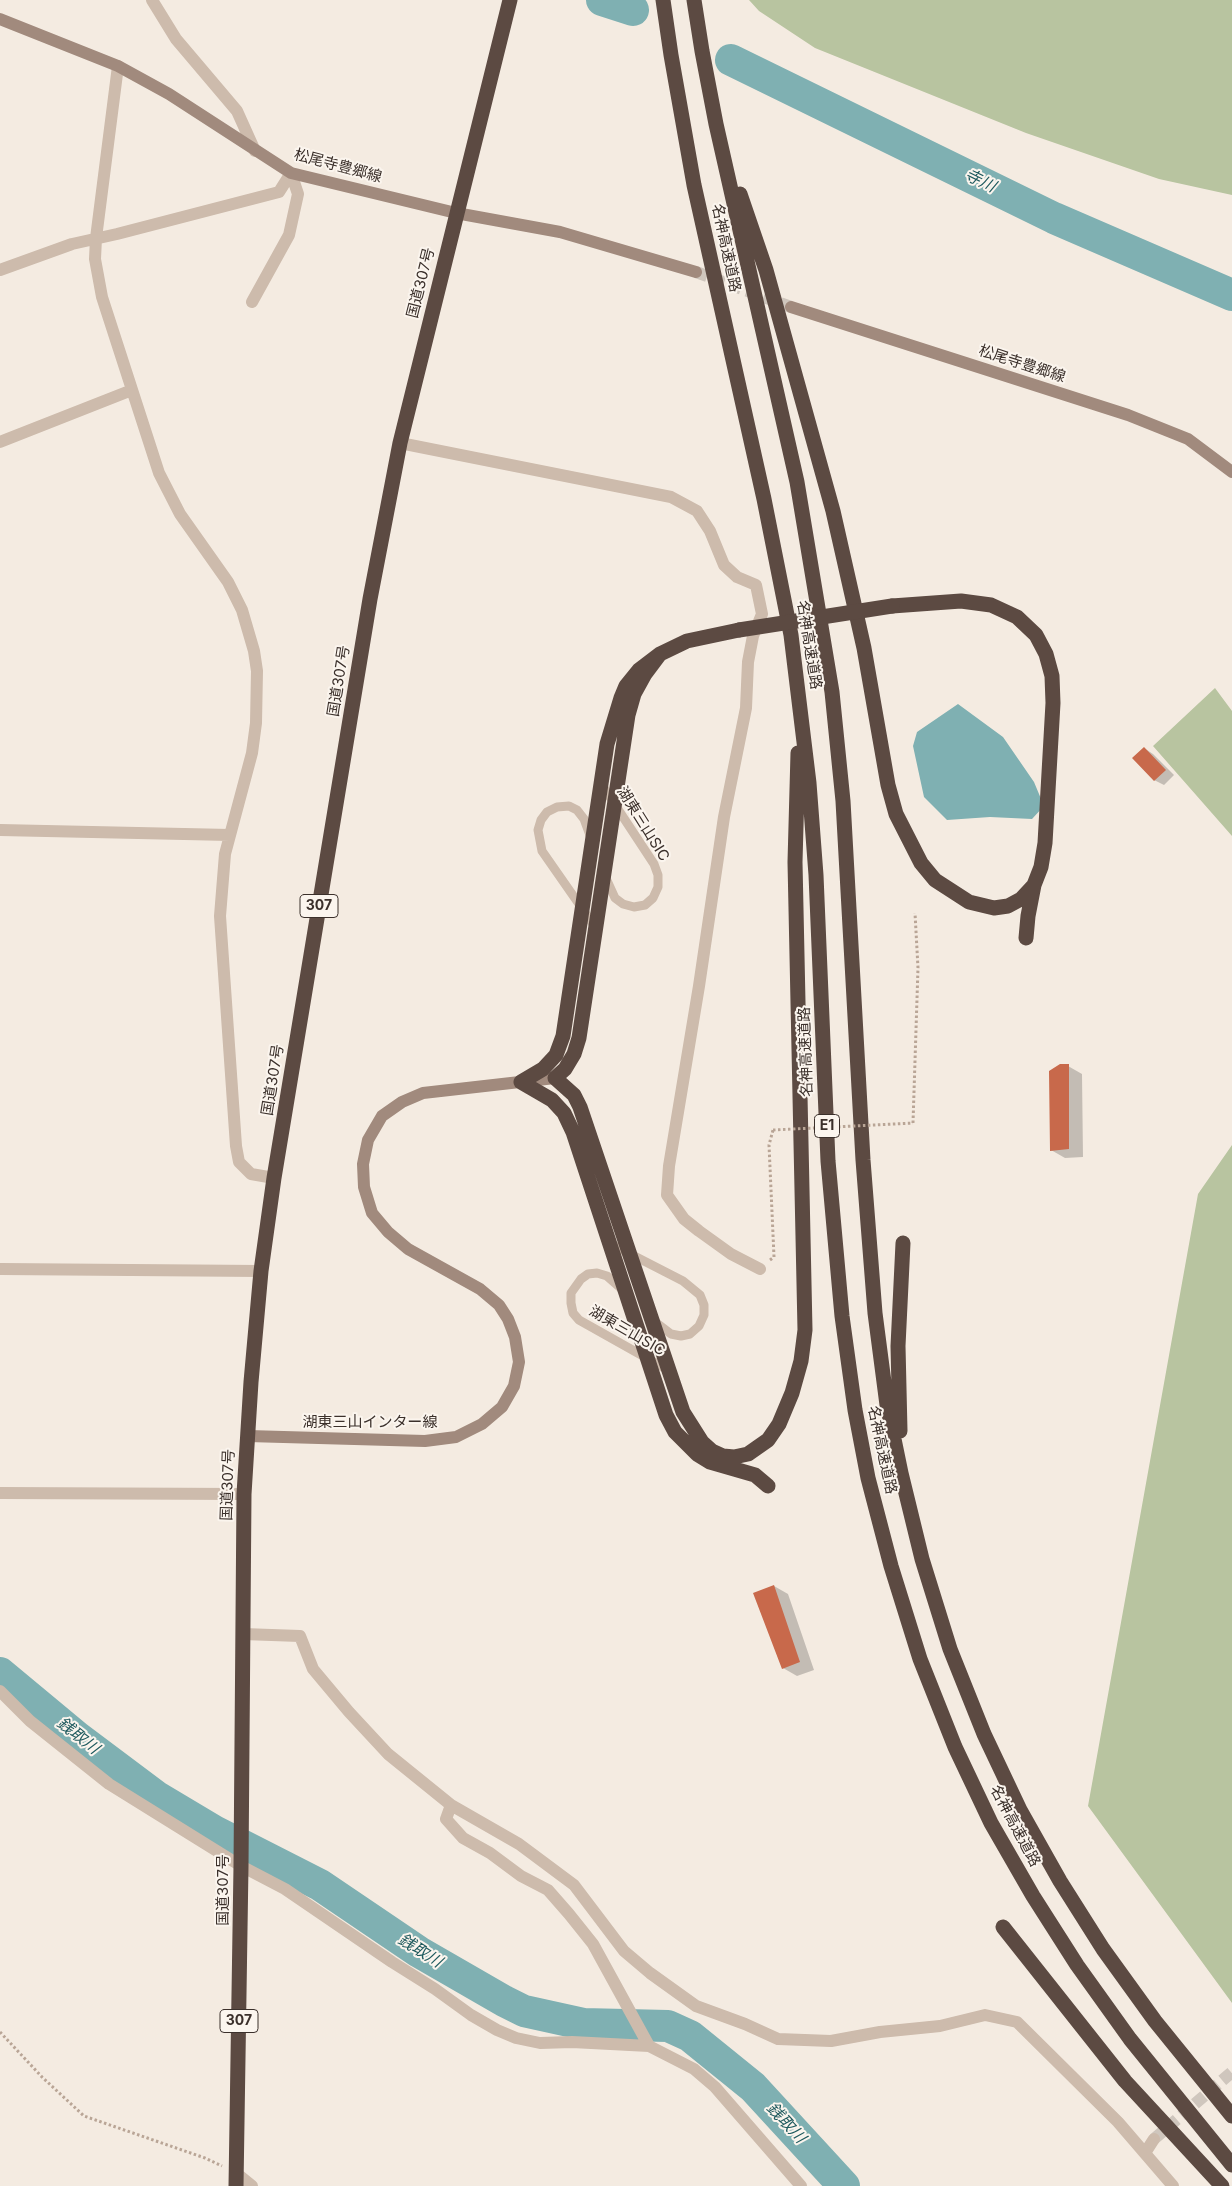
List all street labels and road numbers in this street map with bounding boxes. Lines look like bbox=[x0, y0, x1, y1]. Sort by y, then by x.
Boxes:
street label: 松尾寺豊郷線 bbox=[292, 146, 384, 186]
street label: 名神高速道路 bbox=[708, 202, 744, 294]
street label: 国道307号 bbox=[404, 246, 438, 320]
street label: 松尾寺豊郷線 bbox=[976, 342, 1068, 386]
street label: 名神高速道路 bbox=[793, 599, 825, 691]
street label: 国道307号 bbox=[324, 644, 354, 718]
street label: 湖東三山SIC bbox=[613, 783, 673, 865]
road number: 307 bbox=[300, 894, 338, 918]
street label: 名神高速道路 bbox=[795, 1007, 817, 1097]
street label: 国道307号 bbox=[258, 1043, 288, 1117]
road number: E1 bbox=[814, 1114, 840, 1138]
street label: 湖東三山SIC bbox=[586, 1302, 668, 1360]
street label: 名神高速道路 bbox=[864, 1404, 900, 1496]
street label: 湖東三山インター線 bbox=[303, 1413, 437, 1431]
street label: 国道307号 bbox=[218, 1449, 238, 1521]
street label: 名神高速道路 bbox=[986, 1782, 1044, 1870]
street label: 国道307号 bbox=[214, 1854, 232, 1926]
road number: 307 bbox=[220, 2010, 258, 2032]

